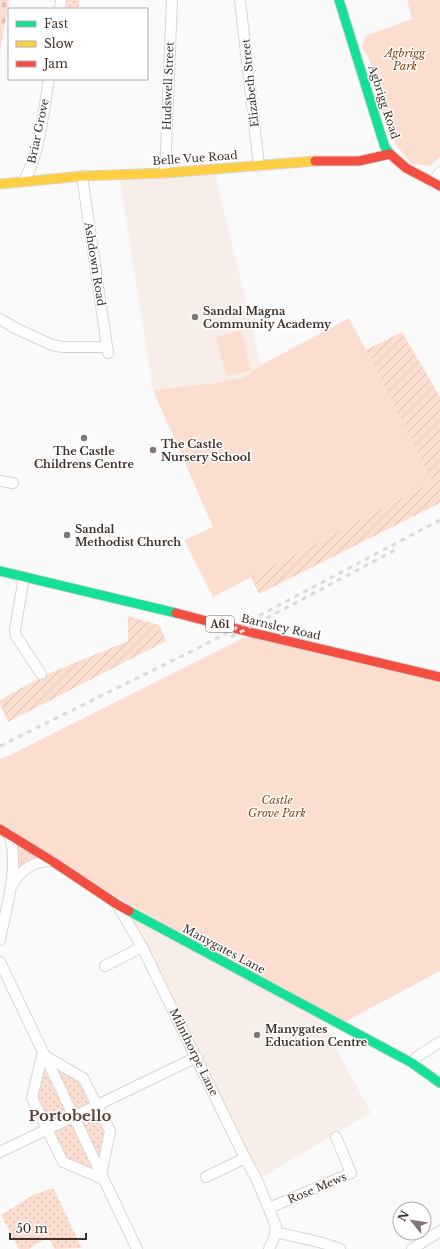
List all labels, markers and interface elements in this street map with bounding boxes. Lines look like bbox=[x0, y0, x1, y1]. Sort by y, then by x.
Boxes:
legend bbox=[8, 8, 148, 80]
text: Fast bbox=[44, 16, 69, 31]
text: Slow bbox=[44, 36, 74, 51]
street label: Elizabeth Street bbox=[238, 37, 262, 128]
street label: Hudswell Street bbox=[159, 41, 177, 130]
park label: Agbrigg Park bbox=[383, 46, 426, 73]
text: Jam bbox=[42, 56, 68, 71]
street label: Agbrigg Road bbox=[365, 62, 403, 141]
street label: Briar Grove bbox=[24, 97, 52, 165]
street label: Belle Vue Road bbox=[152, 148, 239, 168]
street label: Ashdown Road bbox=[81, 220, 109, 308]
place label: Sandal Magna Community Academy bbox=[203, 304, 332, 331]
marker: Sandal Magna Community Academy bbox=[190, 312, 200, 322]
marker: The Castle Childrens Centre bbox=[79, 433, 89, 443]
place label: The Castle Nursery School bbox=[161, 437, 251, 464]
place label: The Castle Childrens Centre bbox=[34, 444, 134, 471]
marker: The Castle Nursery School bbox=[148, 445, 158, 455]
place label: Sandal Methodist Church bbox=[75, 522, 181, 549]
marker: Sandal Methodist Church bbox=[62, 530, 72, 540]
street label: Barnsley Road bbox=[240, 611, 323, 643]
road number: A61 bbox=[206, 616, 234, 632]
park label: Castle Grove Park bbox=[248, 793, 306, 820]
street label: Manygates Lane bbox=[180, 921, 268, 977]
street label: Milnthorpe Lane bbox=[167, 1006, 221, 1098]
place label: Manygates Education Centre bbox=[265, 1022, 368, 1049]
marker: Manygates Education Centre bbox=[252, 1030, 262, 1040]
district label: Portobello bbox=[29, 1106, 112, 1125]
street label: Rose Mews bbox=[286, 1169, 348, 1207]
north arrow bbox=[392, 1201, 432, 1241]
text: N bbox=[395, 1207, 412, 1224]
scale bar bbox=[10, 1215, 86, 1241]
text: 50 m bbox=[16, 1221, 48, 1236]

